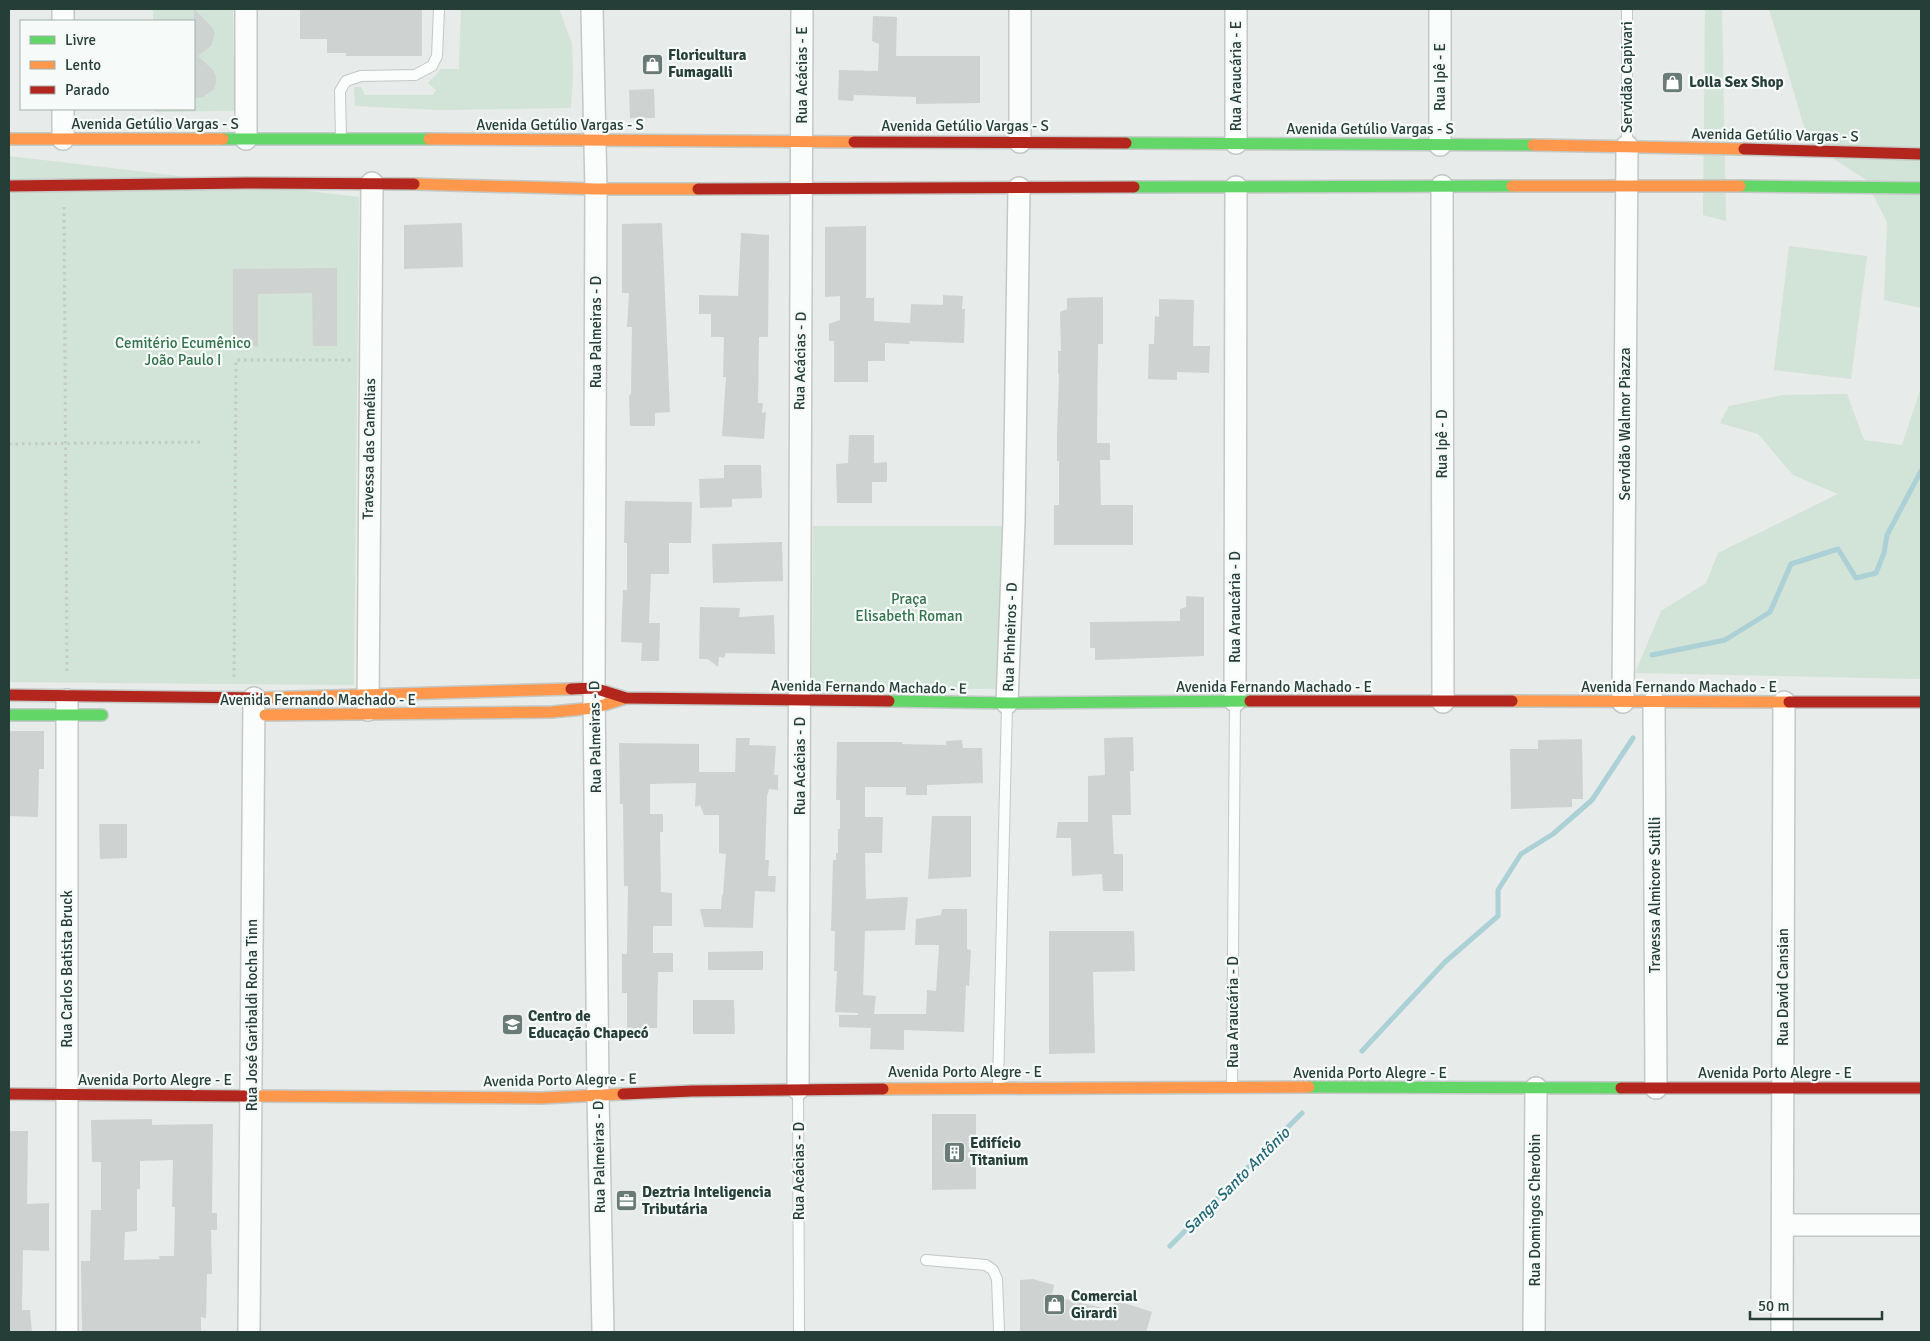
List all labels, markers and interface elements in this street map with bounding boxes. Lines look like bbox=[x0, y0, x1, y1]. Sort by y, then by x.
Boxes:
legend bbox=[20, 20, 195, 110]
street label: Rua Araucária - E bbox=[1227, 21, 1245, 131]
street label: Servidão Capivari bbox=[1618, 21, 1636, 133]
street label: Rua Acácias - E bbox=[793, 26, 811, 124]
text: Livre bbox=[65, 31, 96, 49]
street label: Rua Ipê - E bbox=[1431, 43, 1449, 111]
place label: Floricultura Fumagalli bbox=[668, 46, 747, 81]
shop icon: Floricultura Fumagalli bbox=[640, 52, 664, 76]
text: Lento bbox=[65, 56, 101, 74]
shop icon: Lolla Sex Shop bbox=[1661, 70, 1685, 94]
place label: Lolla Sex Shop bbox=[1689, 73, 1784, 91]
text: Parado bbox=[65, 81, 110, 99]
street label: Avenida Getúlio Vargas - S bbox=[71, 115, 239, 133]
street label: Avenida Getúlio Vargas - S bbox=[476, 116, 644, 134]
street label: Avenida Getúlio Vargas - S bbox=[881, 117, 1049, 135]
street label: Avenida Getúlio Vargas - S bbox=[1286, 120, 1454, 138]
street label: Avenida Getúlio Vargas - S bbox=[1691, 125, 1859, 145]
street label: Rua Palmeiras - D bbox=[587, 276, 605, 388]
street label: Rua Acácias - D bbox=[790, 312, 810, 410]
park label: Cemitério Ecumênico João Paulo I bbox=[115, 334, 251, 369]
street label: Servidão Walmor Piazza bbox=[1616, 347, 1634, 501]
street label: Travessa das Camélias bbox=[359, 378, 379, 520]
street label: Rua Ipê - D bbox=[1433, 409, 1451, 479]
street label: Rua Araucária - D bbox=[1226, 551, 1244, 663]
street label: Rua Pinheiros - D bbox=[999, 582, 1021, 692]
park label: Praça Elisabeth Roman bbox=[855, 590, 963, 625]
street label: Avenida Fernando Machado - E bbox=[771, 676, 967, 698]
street label: Avenida Fernando Machado - E bbox=[1176, 678, 1372, 696]
street label: Avenida Fernando Machado - E bbox=[1581, 678, 1777, 696]
street label: Rua Palmeiras - D bbox=[585, 681, 605, 793]
street label: Avenida Fernando Machado - E bbox=[220, 691, 416, 709]
street label: Rua Acácias - D bbox=[791, 717, 809, 815]
street label: Travessa Almicore Sutilli bbox=[1646, 817, 1664, 973]
street label: Rua Carlos Batista Bruck bbox=[58, 890, 76, 1048]
street label: Rua José Garibaldi Rocha Tinn bbox=[243, 919, 261, 1111]
street label: Rua David Cansian bbox=[1774, 928, 1792, 1046]
street label: Rua Araucária - D bbox=[1224, 956, 1242, 1068]
place label: Centro de Educação Chapecó bbox=[528, 1007, 649, 1042]
school or university icon: Centro de Educação Chapecó bbox=[500, 1013, 524, 1037]
street label: Avenida Porto Alegre - E bbox=[888, 1063, 1042, 1081]
street label: Avenida Porto Alegre - E bbox=[1293, 1064, 1447, 1082]
street label: Avenida Porto Alegre - E bbox=[1698, 1064, 1852, 1082]
street label: Avenida Porto Alegre - E bbox=[483, 1070, 637, 1090]
street label: Avenida Porto Alegre - E bbox=[78, 1071, 232, 1089]
street label: Rua Palmeiras - D bbox=[589, 1101, 609, 1213]
street label: Rua Acácias - D bbox=[790, 1122, 808, 1220]
water label: Sanga Santo Antônio bbox=[1179, 1123, 1295, 1238]
street label: Rua Domingos Cherobin bbox=[1526, 1133, 1544, 1287]
place label: Edifício Titanium bbox=[970, 1134, 1028, 1169]
building icon: Edifício Titanium bbox=[942, 1140, 966, 1164]
place label: Deztria Inteligencia Tributária bbox=[642, 1183, 772, 1218]
office icon: Deztria Inteligencia Tributária bbox=[614, 1189, 638, 1213]
place label: Comercial Girardi bbox=[1071, 1287, 1138, 1322]
scale bar bbox=[1750, 1288, 1882, 1320]
shop icon: Comercial Girardi bbox=[1043, 1293, 1067, 1317]
text: 50 m bbox=[1758, 1297, 1789, 1315]

